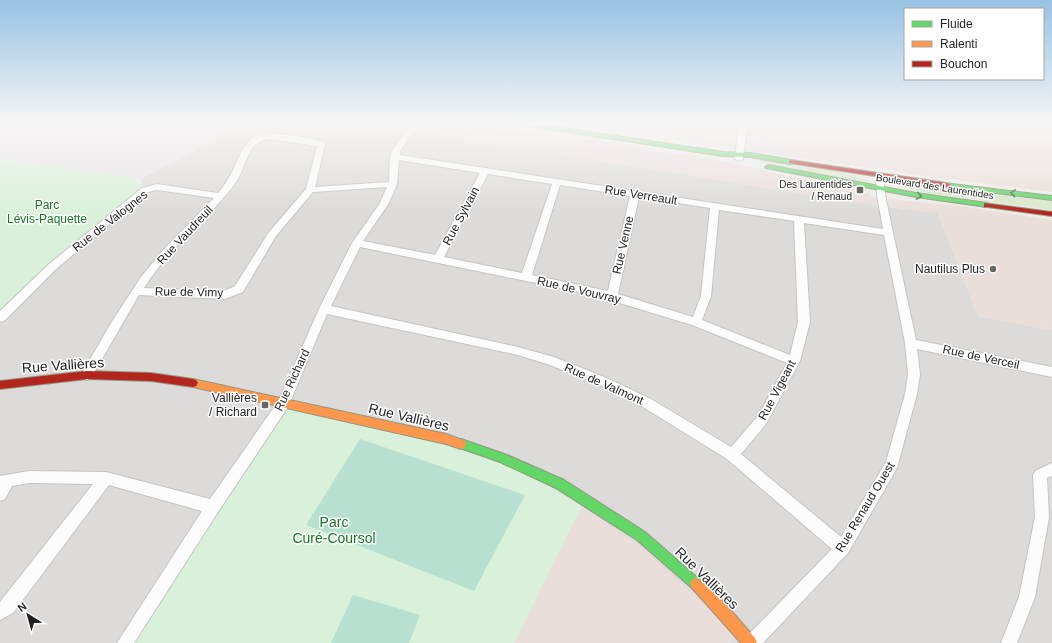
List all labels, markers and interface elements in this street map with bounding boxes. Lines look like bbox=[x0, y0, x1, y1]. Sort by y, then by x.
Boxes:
legend bbox=[904, 8, 1044, 80]
text: Fluide bbox=[940, 17, 973, 31]
text: Ralenti bbox=[940, 37, 977, 51]
text: Bouchon bbox=[940, 57, 987, 71]
street label: Boulevard des Laurentides bbox=[875, 172, 995, 201]
place label: Des Laurentides / Renaud bbox=[779, 179, 852, 202]
street label: Rue Verreault bbox=[604, 182, 679, 208]
street label: Rue Sylvain bbox=[440, 184, 482, 248]
marker: Des Laurentides / Renaud bbox=[855, 185, 865, 195]
street label: Rue de Valognes bbox=[70, 187, 150, 255]
one-way arrow bbox=[1010, 188, 1016, 197]
one-way arrow bbox=[916, 191, 922, 200]
park label: Parc Lévis-Paquette bbox=[7, 198, 87, 226]
street label: Rue Vaudreuil bbox=[154, 203, 216, 267]
street label: Rue Venne bbox=[609, 214, 637, 276]
place label: Nautilus Plus bbox=[915, 262, 985, 276]
marker: Nautilus Plus bbox=[988, 264, 998, 274]
street label: Rue de Vouvray bbox=[536, 274, 622, 306]
street label: Rue de Vimy bbox=[155, 284, 223, 300]
street label: Rue de Verceil bbox=[941, 342, 1021, 372]
street label: Rue Richard bbox=[272, 347, 312, 413]
street label: Rue Vallières bbox=[21, 354, 105, 376]
street label: Rue Vigeant bbox=[755, 357, 799, 422]
street label: Rue de Valmont bbox=[562, 360, 646, 408]
place label: Vallières / Richard bbox=[209, 391, 257, 419]
marker: Vallières / Richard bbox=[260, 400, 270, 410]
street label: Rue Vallières bbox=[367, 400, 451, 434]
street label: Rue Renaud Ouest bbox=[833, 459, 898, 555]
park label: Parc Curé-Coursol bbox=[292, 514, 376, 546]
street label: Rue Vallières bbox=[672, 544, 742, 612]
north arrow bbox=[8, 595, 48, 635]
text: N bbox=[15, 600, 29, 614]

